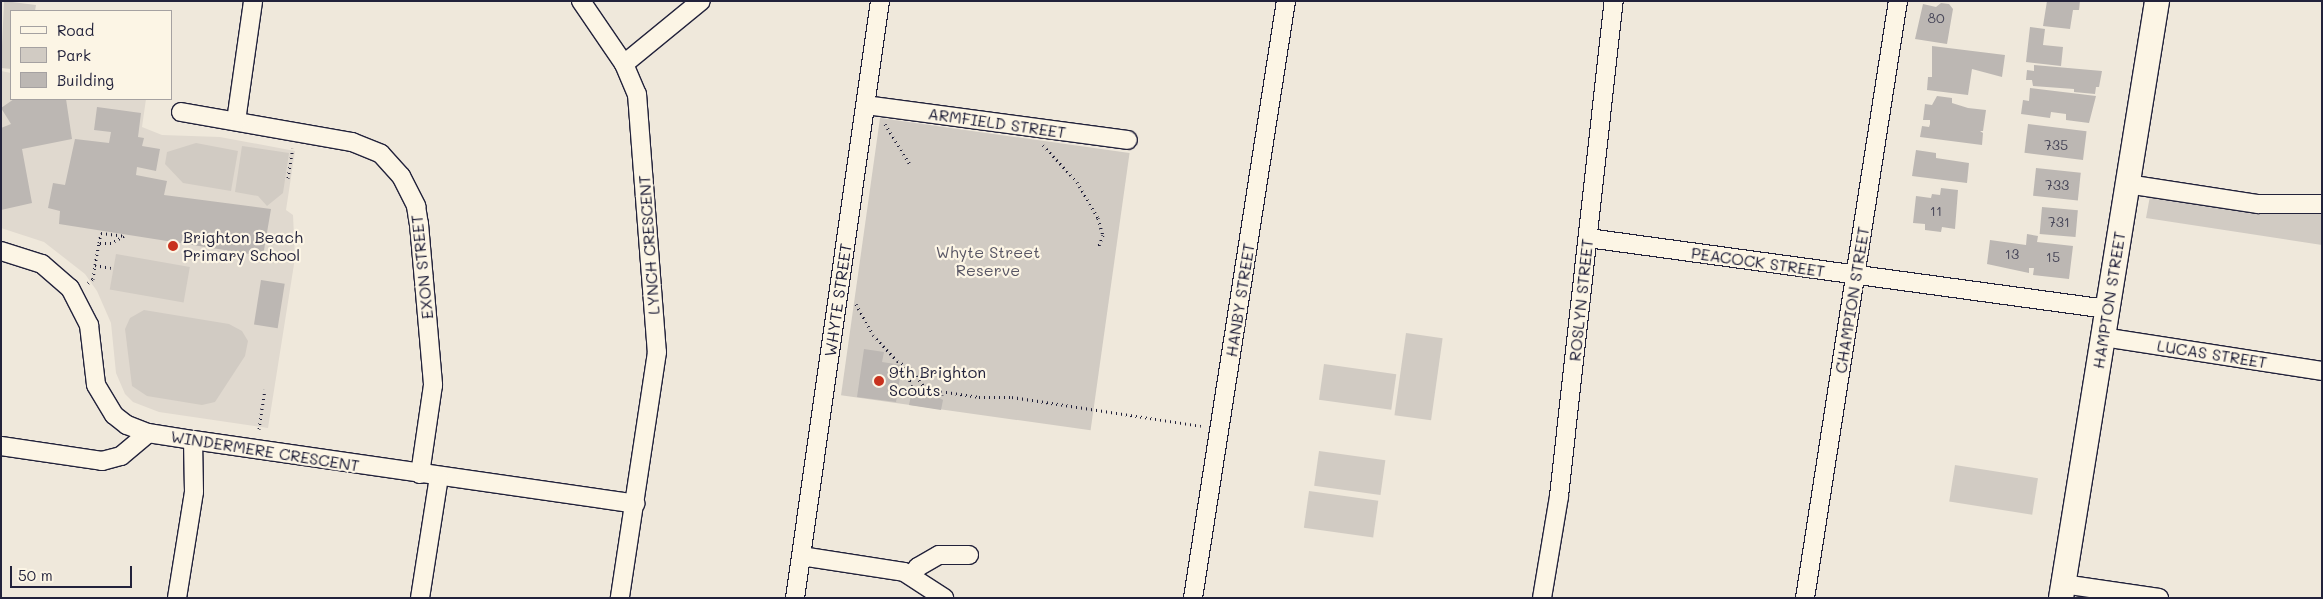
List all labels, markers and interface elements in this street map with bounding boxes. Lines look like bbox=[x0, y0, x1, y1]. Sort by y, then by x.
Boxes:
legend bbox=[10, 10, 172, 100]
house number: 80 bbox=[1927, 10, 1945, 26]
text: Road bbox=[57, 20, 94, 40]
text: Park bbox=[57, 45, 91, 65]
text: Building bbox=[57, 70, 114, 90]
street label: ARMFIELD STREET bbox=[927, 104, 1067, 142]
house number: 735 bbox=[2044, 137, 2068, 153]
street label: LYNCH CRESCENT bbox=[635, 175, 663, 315]
house number: 733 bbox=[2045, 177, 2069, 193]
house number: 11 bbox=[1930, 203, 1942, 219]
street label: EXON STREET bbox=[407, 214, 437, 320]
house number: 731 bbox=[2048, 214, 2070, 230]
street label: CHAMPION STREET bbox=[1831, 225, 1873, 375]
place label: Brighton Beach Primary School bbox=[183, 227, 303, 265]
street label: HAMPTON STREET bbox=[2089, 230, 2129, 370]
street label: ROSLYN STREET bbox=[1565, 238, 1597, 362]
marker: Brighton Beach Primary School bbox=[167, 240, 179, 252]
street label: WHYTE STREET bbox=[821, 242, 855, 358]
park label: Whyte Street Reserve bbox=[936, 242, 1040, 280]
street label: HANBY STREET bbox=[1222, 242, 1258, 358]
street label: PEACOCK STREET bbox=[1690, 243, 1826, 281]
house number: 13 bbox=[2005, 246, 2019, 262]
house number: 15 bbox=[2046, 249, 2060, 265]
street label: LUCAS STREET bbox=[2156, 336, 2268, 372]
place label: 9th Brighton Scouts bbox=[889, 362, 986, 400]
marker: 9th Brighton Scouts bbox=[873, 375, 885, 387]
street label: WINDERMERE CRESCENT bbox=[169, 427, 361, 475]
scale bar bbox=[12, 556, 135, 588]
text: 50 m bbox=[18, 565, 53, 585]

